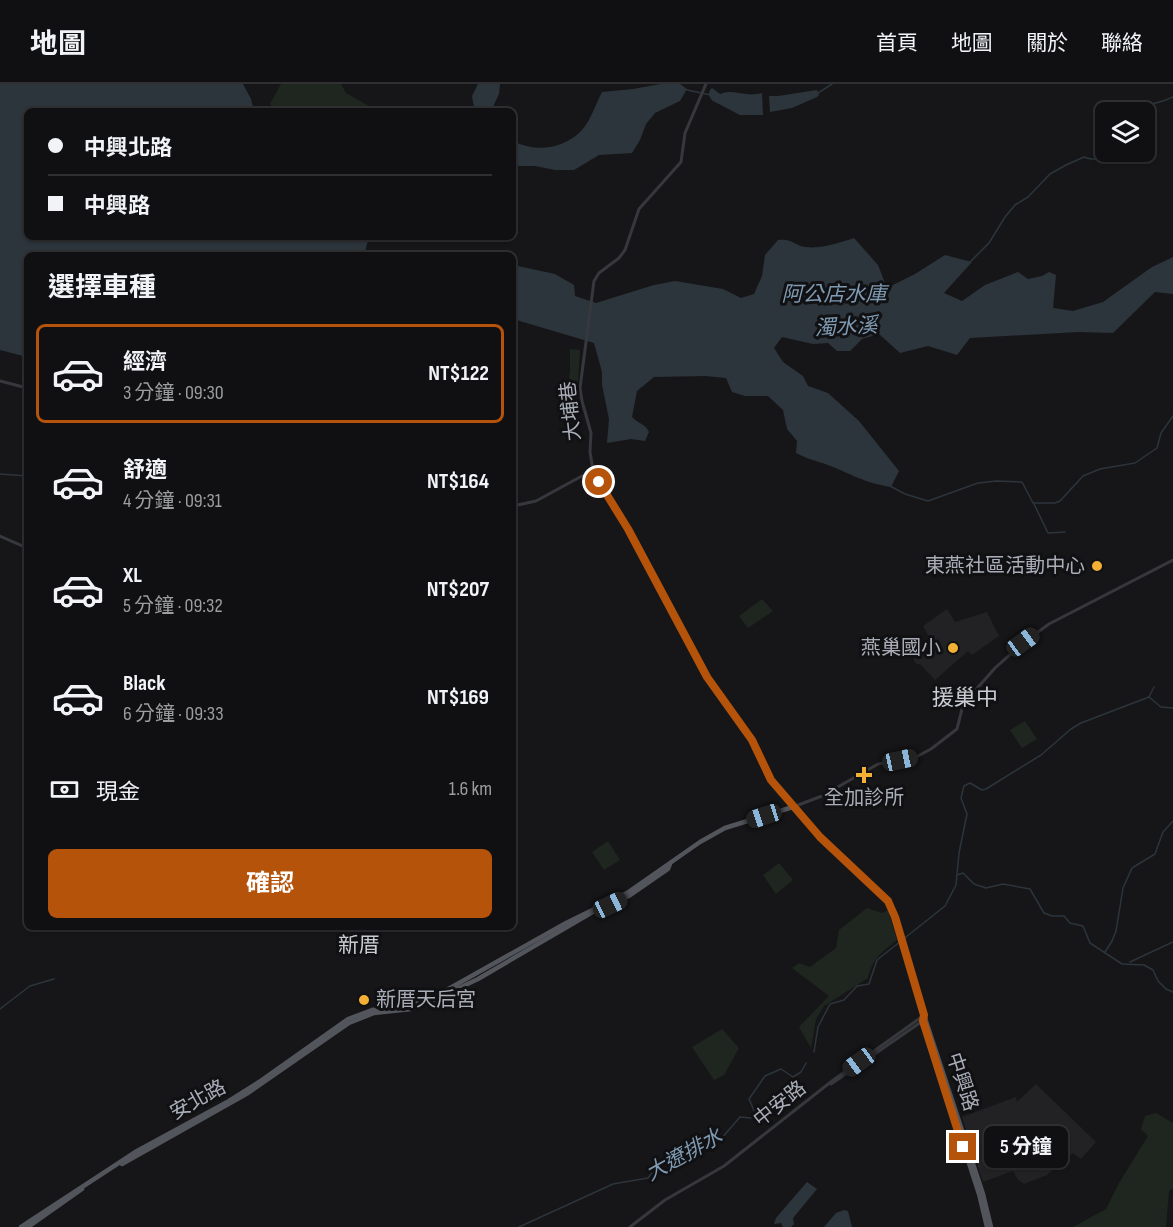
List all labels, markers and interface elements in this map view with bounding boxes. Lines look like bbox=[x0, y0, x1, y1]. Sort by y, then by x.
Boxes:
text: 地圖 bbox=[30, 28, 86, 61]
text: 首頁 bbox=[876, 31, 918, 56]
text: 地圖 bbox=[951, 31, 993, 56]
text: 關於 bbox=[1026, 31, 1068, 56]
text: 聯絡 bbox=[1101, 31, 1143, 56]
map controls bbox=[1095, 102, 1155, 162]
button: layers bbox=[1095, 102, 1155, 162]
text: 中興北路 bbox=[84, 135, 172, 162]
text: 中興路 bbox=[84, 193, 150, 220]
text: 選擇車種 bbox=[48, 272, 156, 304]
water label: 阿公店水庫 bbox=[782, 282, 889, 307]
water label: 濁水溪 bbox=[814, 313, 881, 341]
icon: car bbox=[51, 347, 105, 401]
text: 經濟 bbox=[123, 349, 167, 376]
text: NT$122 bbox=[428, 360, 489, 387]
street label: 大埔巷 bbox=[556, 380, 586, 442]
text: 3 分鐘 · 09:30 bbox=[123, 381, 224, 405]
icon: car bbox=[51, 455, 105, 509]
text: 舒適 bbox=[123, 457, 167, 484]
text: NT$164 bbox=[427, 468, 489, 495]
route start bbox=[585, 468, 612, 495]
text: 4 分鐘 · 09:31 bbox=[123, 489, 222, 513]
place label: 東燕社區活動中心 bbox=[925, 554, 1085, 578]
marker: 東燕社區活動中心 bbox=[1090, 559, 1104, 573]
text: XL bbox=[123, 562, 142, 589]
icon: car bbox=[51, 563, 105, 617]
text: NT$207 bbox=[427, 576, 489, 603]
text: 5 分鐘 · 09:32 bbox=[123, 594, 223, 618]
car bbox=[1003, 624, 1043, 660]
place label: 燕巢國小 bbox=[861, 636, 941, 660]
marker: 燕巢國小 bbox=[946, 641, 960, 655]
text: Black bbox=[123, 670, 165, 697]
icon: car bbox=[51, 671, 105, 725]
text: NT$169 bbox=[427, 684, 489, 711]
district label: 援巢中 bbox=[932, 685, 998, 712]
text: 6 分鐘 · 09:33 bbox=[123, 702, 224, 726]
car bbox=[881, 747, 919, 773]
marker: 全加診所 bbox=[855, 766, 873, 784]
icon: cash bbox=[48, 773, 81, 806]
text: 1.6 km bbox=[449, 777, 492, 801]
text: 現金 bbox=[96, 779, 140, 806]
place label: 全加診所 bbox=[824, 786, 904, 810]
car bbox=[744, 802, 784, 830]
button: 確認 bbox=[48, 849, 492, 918]
car bbox=[590, 889, 630, 921]
district label: 新厝 bbox=[338, 933, 380, 958]
place label: 新厝天后宮 bbox=[376, 988, 476, 1012]
marker: 新厝天后宮 bbox=[357, 993, 371, 1007]
car bbox=[839, 1044, 879, 1080]
street label: 中興路 bbox=[941, 1050, 983, 1114]
street label: 安北路 bbox=[166, 1075, 230, 1125]
street label: 中安路 bbox=[749, 1076, 811, 1132]
water label: 大遼排水 bbox=[641, 1123, 728, 1186]
callout: 5 分鐘 bbox=[984, 1126, 1068, 1168]
route end bbox=[949, 1133, 976, 1160]
text: 5 分鐘 bbox=[1000, 1135, 1052, 1159]

